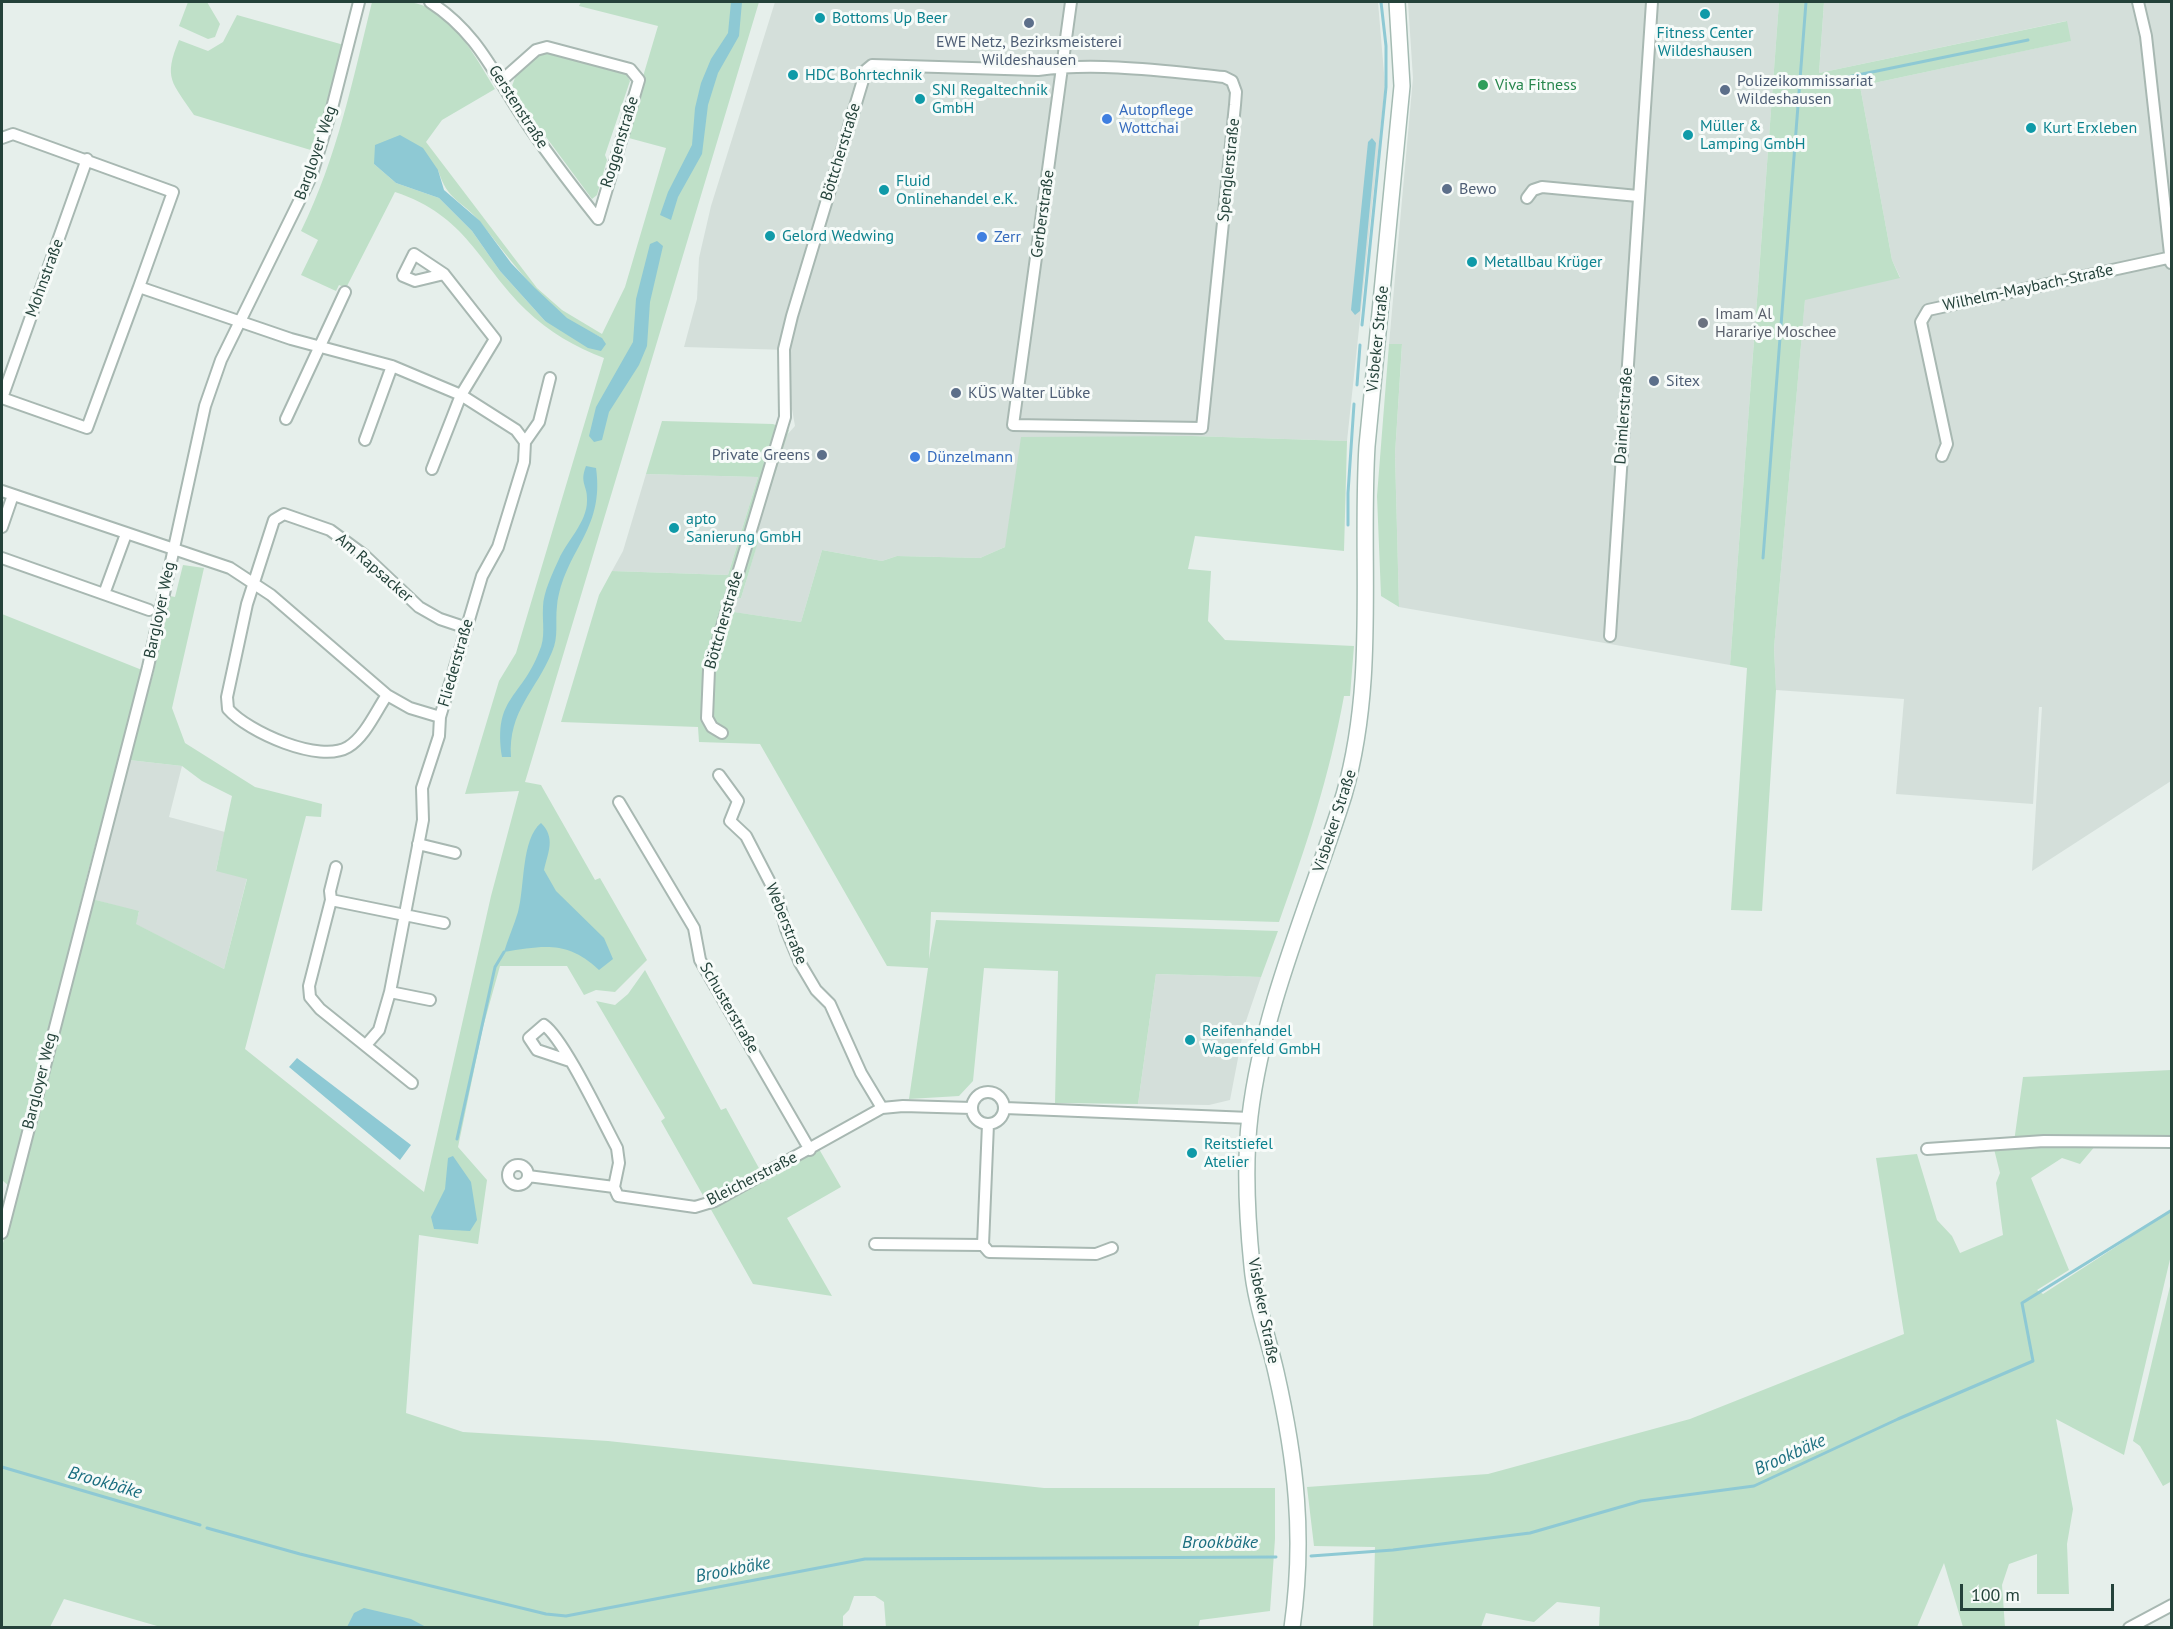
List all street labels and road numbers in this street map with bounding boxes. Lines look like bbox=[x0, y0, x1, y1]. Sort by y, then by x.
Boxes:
street label: Gerstenstraße bbox=[484, 62, 552, 152]
street label: Roggenstraße bbox=[597, 94, 643, 190]
street label: Böttcherstraße bbox=[817, 101, 865, 203]
street label: Bargloyer Weg bbox=[291, 103, 341, 203]
street label: Spenglerstraße bbox=[1214, 117, 1244, 223]
street label: Gerberstraße bbox=[1027, 169, 1059, 259]
street label: Mohnstraße bbox=[22, 236, 68, 320]
street label: Wilhelm-Maybach-Straße bbox=[1941, 261, 2115, 315]
street label: Visbeker Straße bbox=[1363, 285, 1393, 393]
street label: Daimlerstraße bbox=[1611, 367, 1637, 465]
street label: Am Rapsacker bbox=[332, 529, 416, 607]
street label: Bargloyer Weg bbox=[140, 560, 180, 660]
street label: Böttcherstraße bbox=[701, 569, 747, 671]
street label: Fliederstraße bbox=[434, 617, 478, 709]
street label: Visbeker Straße bbox=[1309, 767, 1361, 875]
street label: Weberstraße bbox=[761, 881, 811, 967]
street label: Schusterstraße bbox=[695, 959, 763, 1057]
street label: Bargloyer Weg bbox=[19, 1031, 61, 1131]
street label: Bleicherstraße bbox=[703, 1148, 801, 1210]
street label: Visbeker Straße bbox=[1243, 1257, 1283, 1365]

